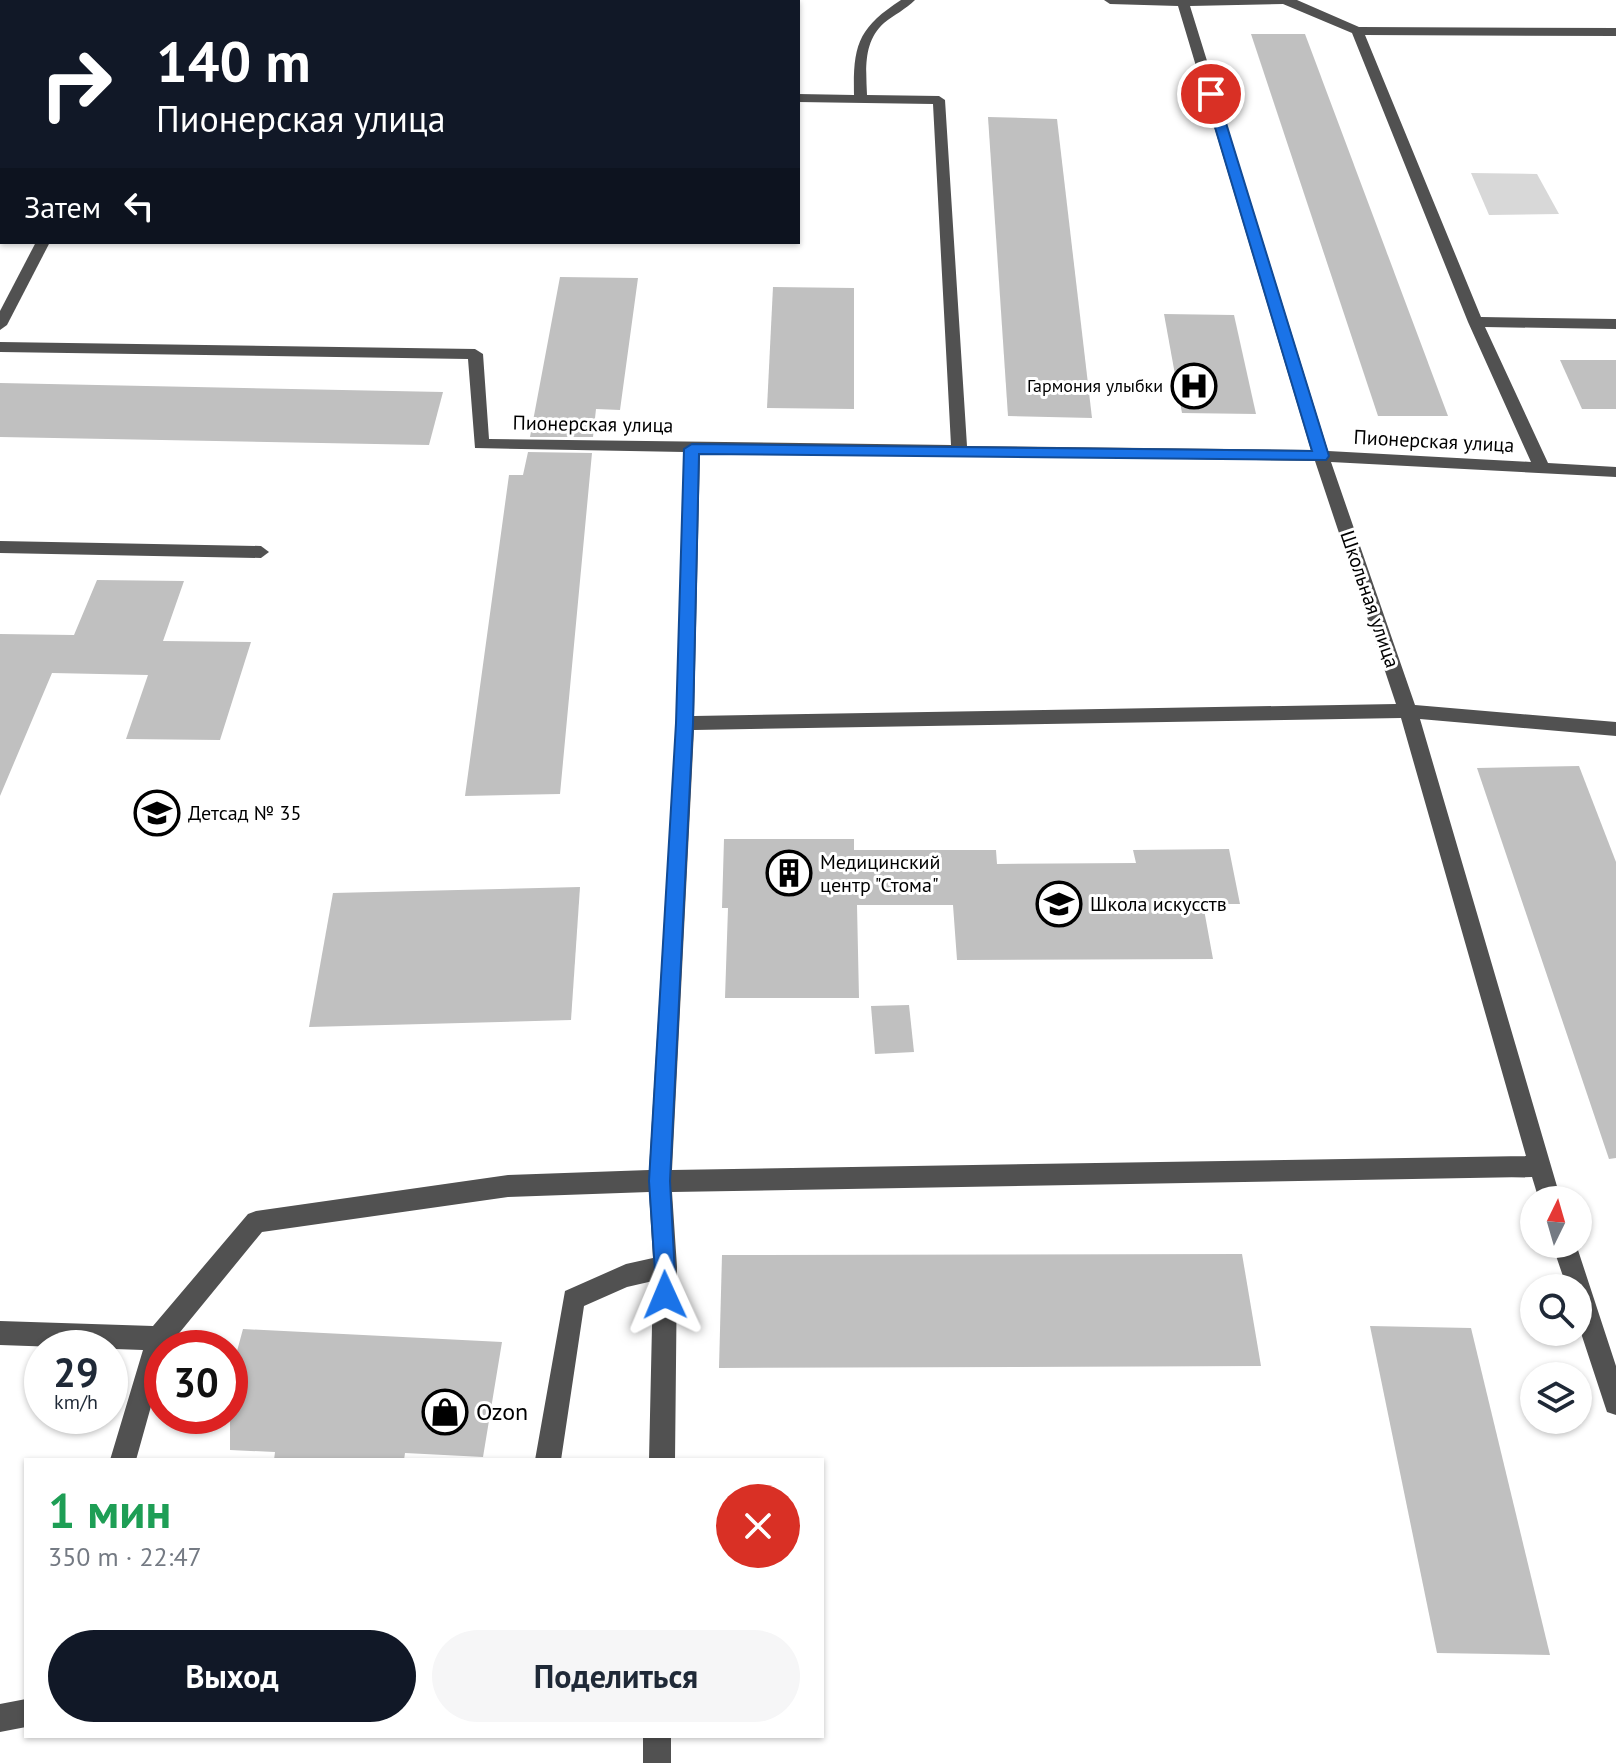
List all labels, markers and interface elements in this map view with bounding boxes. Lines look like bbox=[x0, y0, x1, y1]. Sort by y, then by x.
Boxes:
text: 140 m bbox=[156, 25, 311, 97]
icon: right bbox=[24, 32, 128, 136]
pin bbox=[1177, 60, 1245, 128]
icon: arrive bbox=[1189, 72, 1233, 116]
text: Пионерская улица bbox=[156, 95, 446, 142]
icon: left bbox=[117, 184, 161, 228]
text: Затем bbox=[24, 187, 101, 226]
hospital icon: Гармония улыбки bbox=[1170, 362, 1218, 410]
place label: Гармония улыбки bbox=[1027, 374, 1163, 397]
street label: Пионерская улица bbox=[512, 410, 674, 438]
street label: Пионерская улица bbox=[1353, 424, 1515, 458]
street label: Школьная улица bbox=[1334, 527, 1406, 671]
school or university icon: Детсад № 35 bbox=[133, 789, 181, 837]
place label: Детсад № 35 bbox=[188, 800, 301, 826]
building icon: Медицинский центр "Стома" bbox=[765, 849, 813, 897]
place label: Медицинский центр "Стома" bbox=[820, 849, 940, 898]
school or university icon: Школа искусств bbox=[1035, 880, 1083, 928]
place label: Школа искусств bbox=[1090, 891, 1227, 917]
north arrow bbox=[1520, 1186, 1592, 1258]
map controls bbox=[1520, 1186, 1592, 1434]
position arrow bbox=[623, 1253, 707, 1337]
button: search bbox=[1520, 1274, 1592, 1346]
speed limit sign: 30 bbox=[144, 1330, 248, 1434]
text: 29 bbox=[53, 1346, 99, 1398]
button: layers bbox=[1520, 1362, 1592, 1434]
shop icon: Ozon bbox=[421, 1388, 469, 1436]
text: km/h bbox=[54, 1389, 98, 1415]
place label: Ozon bbox=[476, 1396, 528, 1427]
text: 1 мин bbox=[48, 1479, 171, 1541]
button: close bbox=[716, 1484, 800, 1568]
text: 350 m · 22:47 bbox=[48, 1540, 202, 1573]
button: Выход bbox=[48, 1630, 416, 1722]
button: Поделиться bbox=[432, 1630, 800, 1722]

